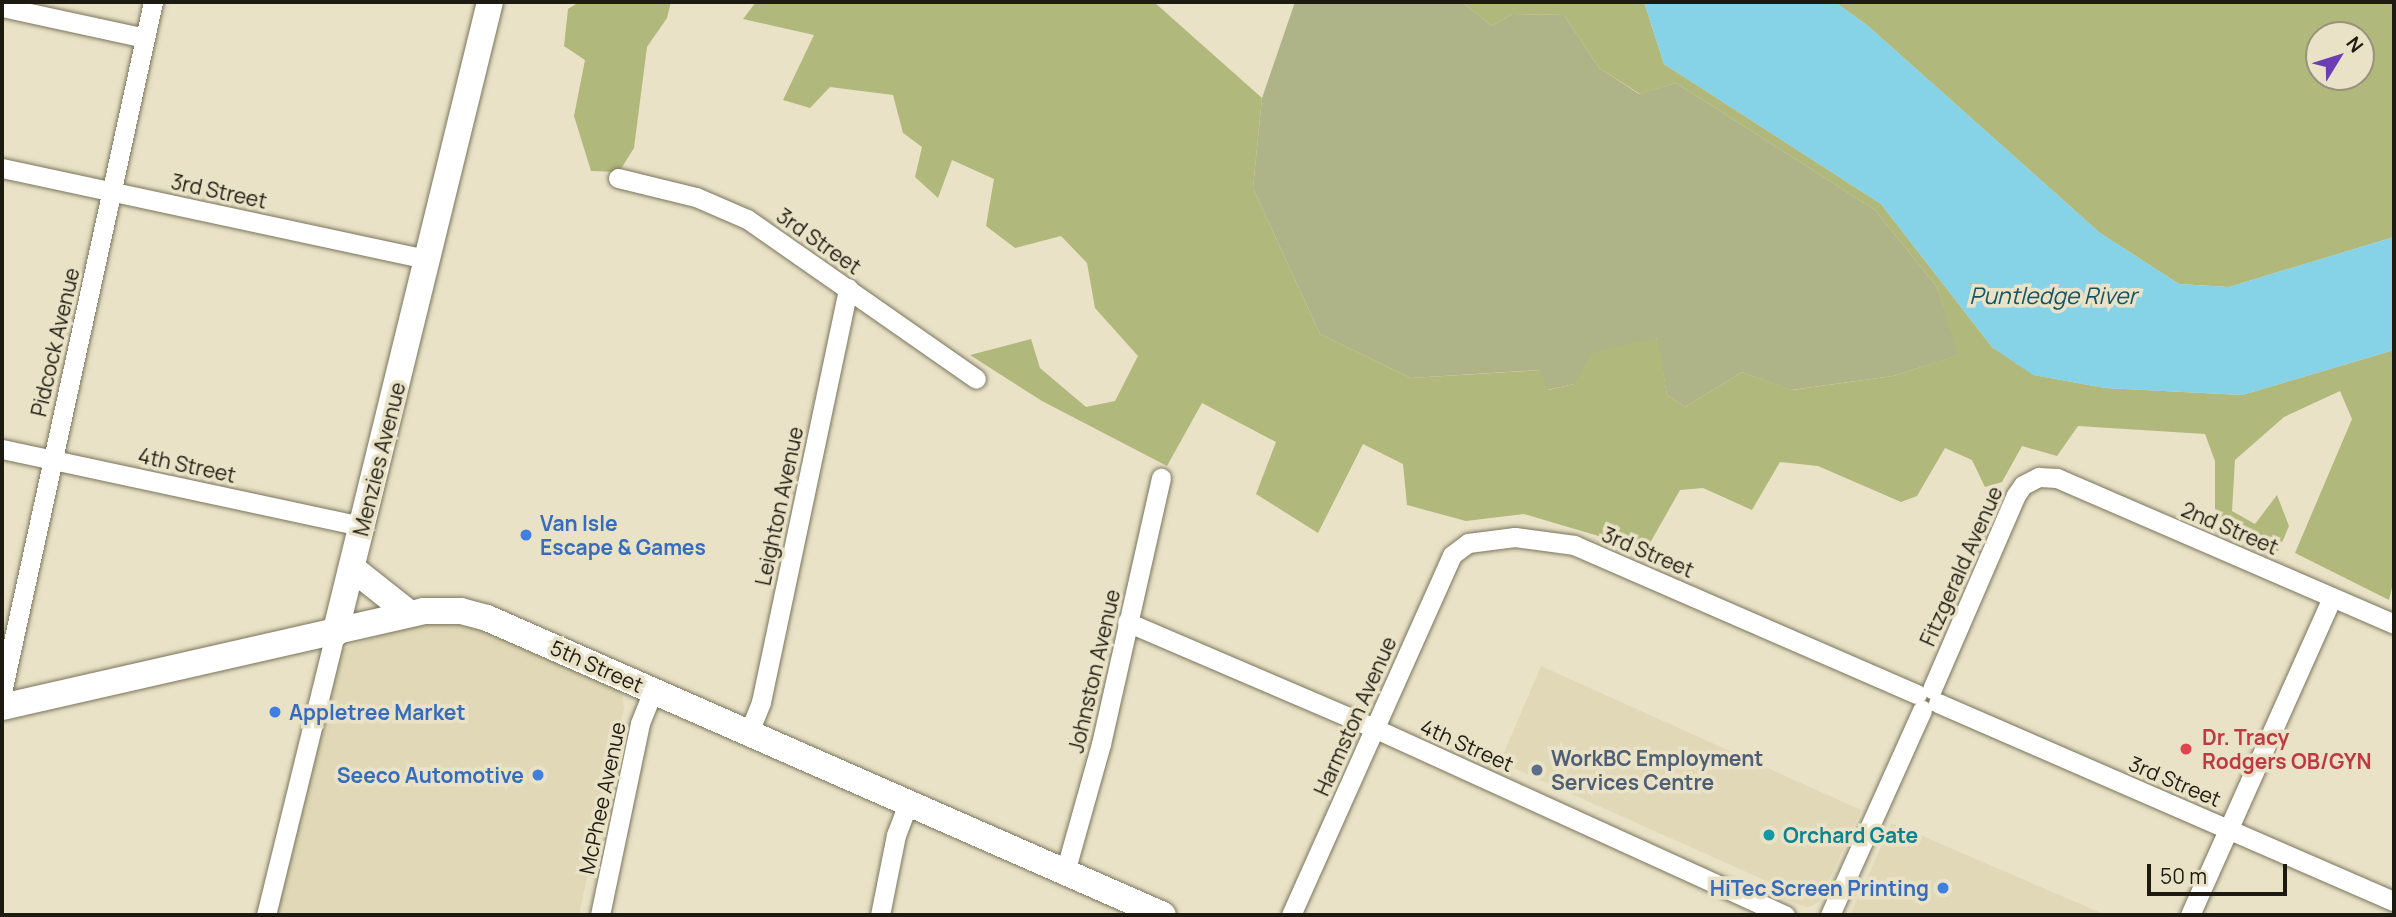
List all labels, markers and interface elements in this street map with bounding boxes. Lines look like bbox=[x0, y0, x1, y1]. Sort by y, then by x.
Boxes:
north arrow bbox=[2305, 21, 2375, 91]
text: N bbox=[2341, 31, 2369, 58]
street label: 3rd Street bbox=[169, 169, 269, 213]
street label: 3rd Street bbox=[772, 203, 866, 279]
street label: Pidcock Avenue bbox=[26, 265, 84, 419]
water label: Puntledge River bbox=[1969, 281, 2137, 309]
street label: Menzies Avenue bbox=[348, 380, 410, 538]
street label: Leighton Avenue bbox=[750, 424, 808, 588]
street label: 4th Street bbox=[136, 442, 238, 488]
street label: Fitzgerald Avenue bbox=[1915, 482, 2007, 650]
street label: 2nd Street bbox=[2178, 496, 2282, 560]
place label: Van Isle Escape & Games bbox=[540, 510, 706, 560]
street label: 3rd Street bbox=[1598, 521, 1698, 583]
marker: Van Isle Escape & Games bbox=[518, 527, 534, 543]
street label: Johnston Avenue bbox=[1063, 587, 1125, 755]
street label: Harmston Avenue bbox=[1309, 633, 1401, 799]
street label: 5th Street bbox=[547, 634, 647, 698]
place label: Appletree Market bbox=[289, 699, 465, 725]
marker: Appletree Market bbox=[267, 704, 283, 720]
street label: 4th Street bbox=[1417, 713, 1517, 777]
street label: McPhee Avenue bbox=[574, 720, 630, 876]
place label: Dr. Tracy Rodgers OB/GYN bbox=[2202, 724, 2372, 774]
marker: Dr. Tracy Rodgers OB/GYN bbox=[2176, 739, 2196, 759]
place label: WorkBC Employment Services Centre bbox=[1551, 745, 1763, 795]
street label: 3rd Street bbox=[2125, 750, 2225, 812]
place label: Seeco Automotive bbox=[337, 762, 524, 788]
marker: WorkBC Employment Services Centre bbox=[1529, 762, 1545, 778]
marker: Seeco Automotive bbox=[530, 767, 546, 783]
place label: Orchard Gate bbox=[1783, 822, 1918, 848]
marker: Orchard Gate bbox=[1761, 827, 1777, 843]
scale bar bbox=[2151, 850, 2291, 894]
text: 50 m bbox=[2160, 862, 2207, 890]
place label: HiTec Screen Printing bbox=[1710, 875, 1929, 901]
marker: HiTec Screen Printing bbox=[1935, 880, 1951, 896]

